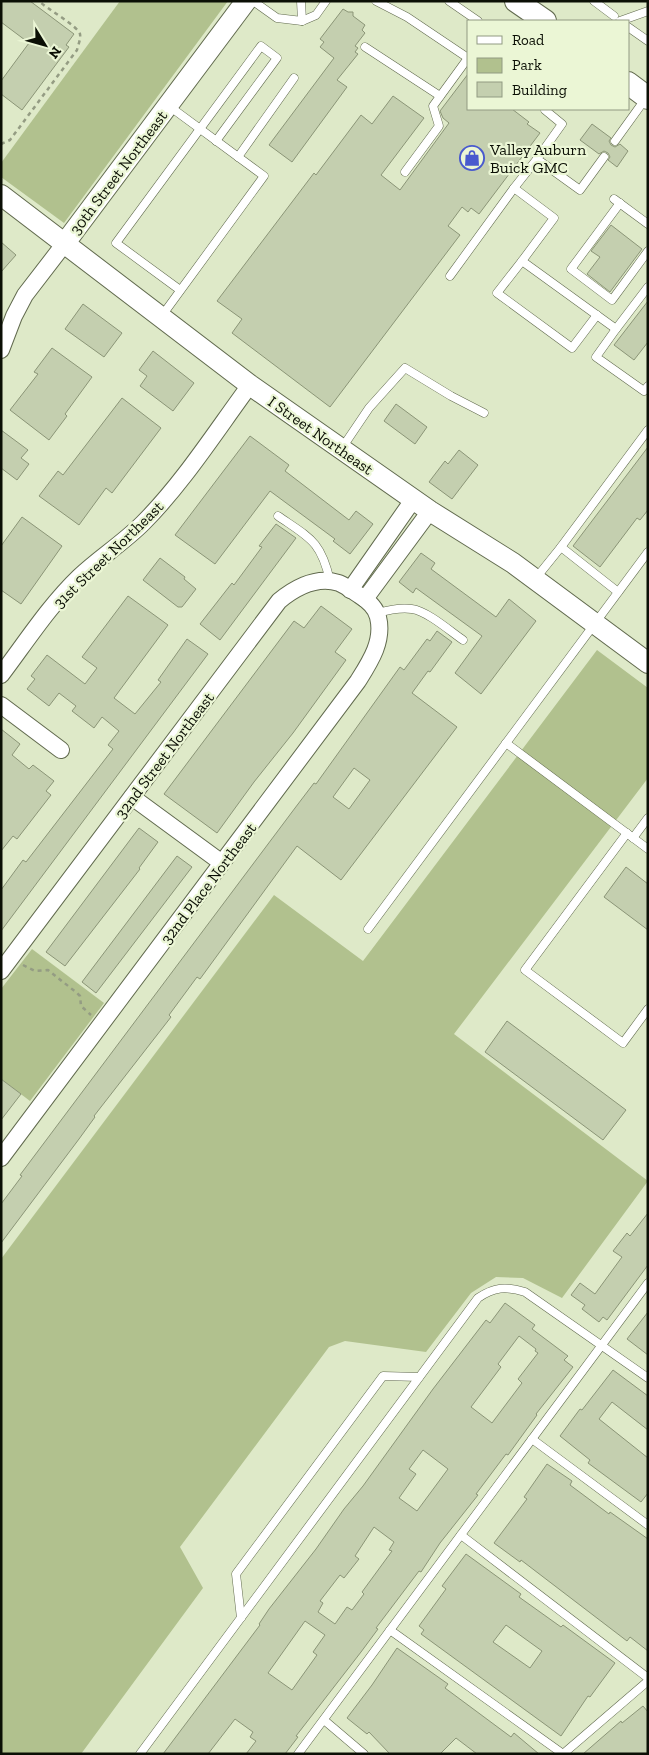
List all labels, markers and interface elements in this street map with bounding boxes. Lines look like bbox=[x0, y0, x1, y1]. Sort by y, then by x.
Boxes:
north arrow bbox=[20, 20, 70, 70]
legend bbox=[467, 20, 629, 110]
text: Road bbox=[512, 31, 545, 49]
text: N bbox=[45, 43, 65, 62]
text: Park bbox=[512, 56, 542, 74]
text: Building bbox=[512, 81, 567, 99]
street label: 30th Street Northeast bbox=[65, 106, 171, 238]
place label: Valley Auburn Buick GMC bbox=[489, 140, 587, 177]
shop icon: Valley Auburn Buick GMC bbox=[459, 145, 485, 171]
street label: I Street Northeast bbox=[264, 392, 377, 479]
street label: 31st Street Northeast bbox=[49, 497, 167, 612]
street label: 32nd Street Northeast bbox=[111, 688, 218, 822]
street label: 32nd Place Northeast bbox=[157, 819, 260, 948]

